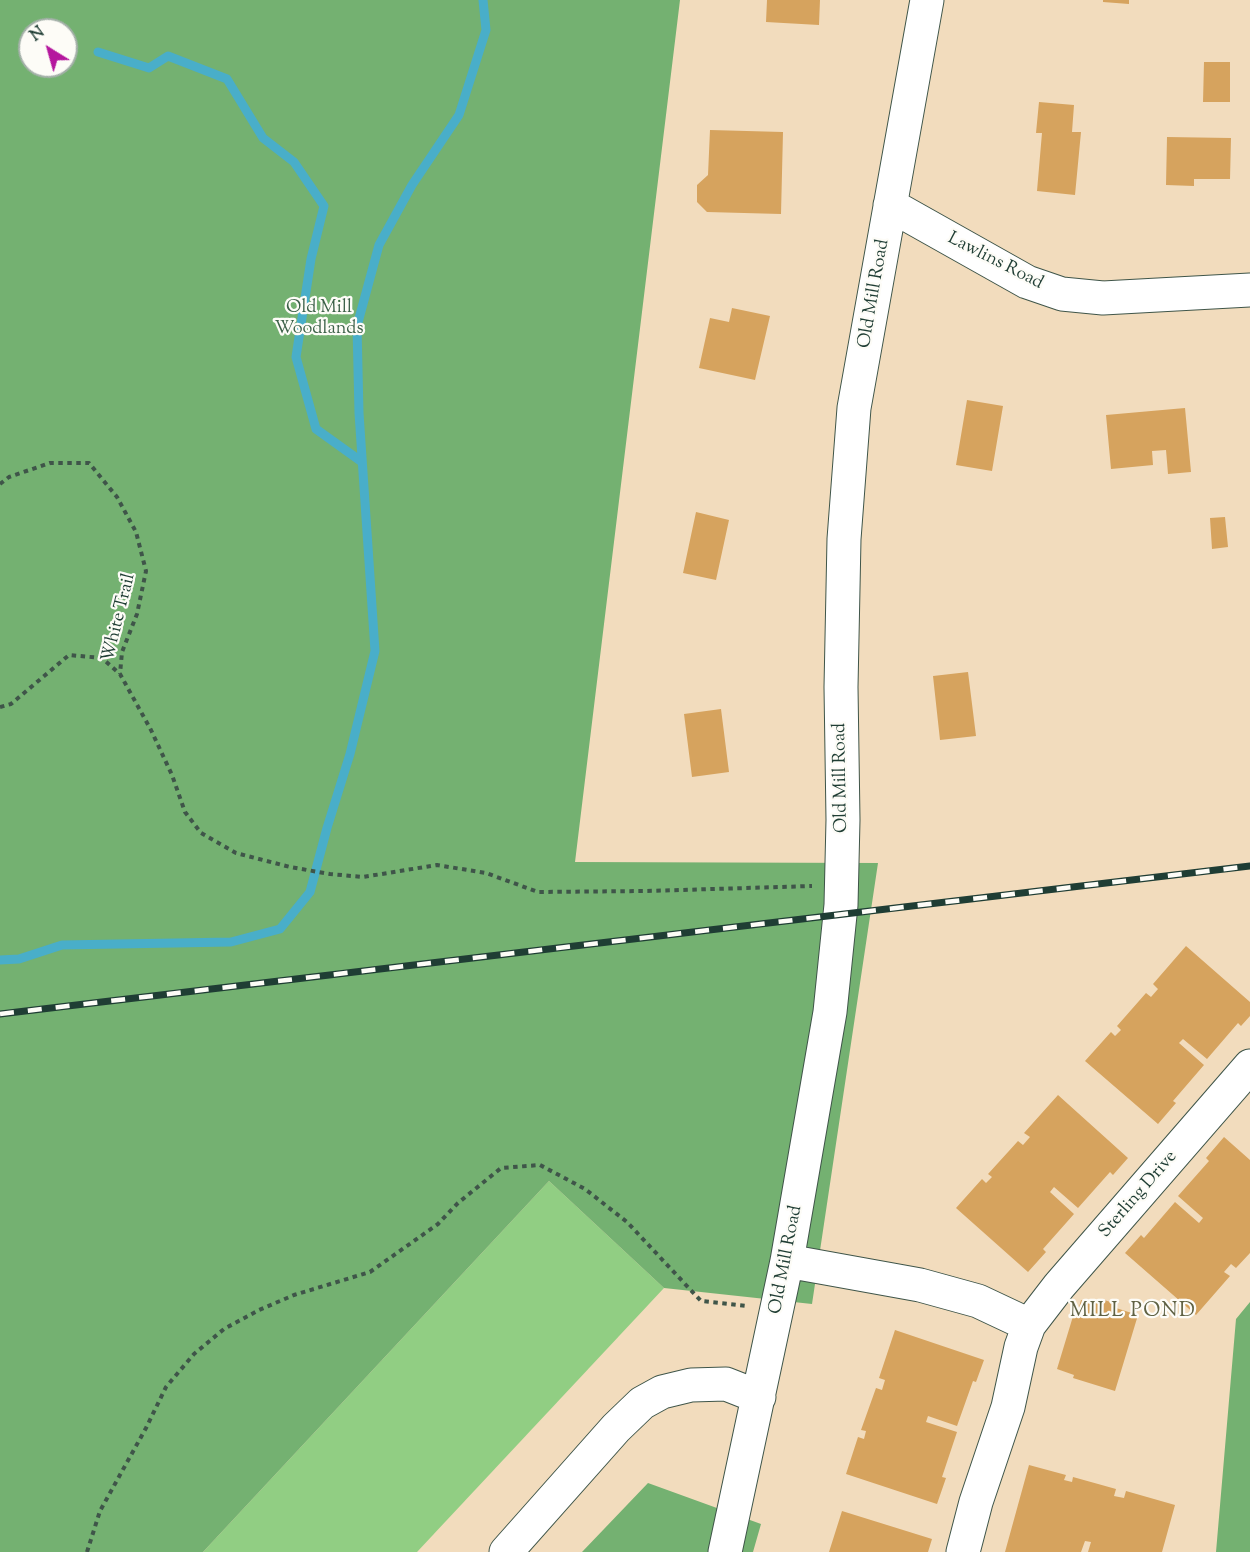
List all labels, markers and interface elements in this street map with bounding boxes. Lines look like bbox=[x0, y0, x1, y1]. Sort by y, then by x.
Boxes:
north arrow bbox=[18, 18, 78, 78]
text: N bbox=[26, 22, 50, 48]
street label: Lawlins Road bbox=[944, 229, 1046, 295]
street label: Old Mill Road bbox=[855, 238, 895, 350]
park label: Old Mill Woodlands bbox=[274, 298, 364, 340]
street label: White Trail bbox=[99, 572, 141, 664]
street label: Old Mill Road bbox=[830, 723, 854, 833]
street label: Sterling Drive bbox=[1095, 1147, 1183, 1243]
street label: Old Mill Road bbox=[766, 1204, 808, 1316]
district label: MILL POND bbox=[1070, 1301, 1196, 1325]

